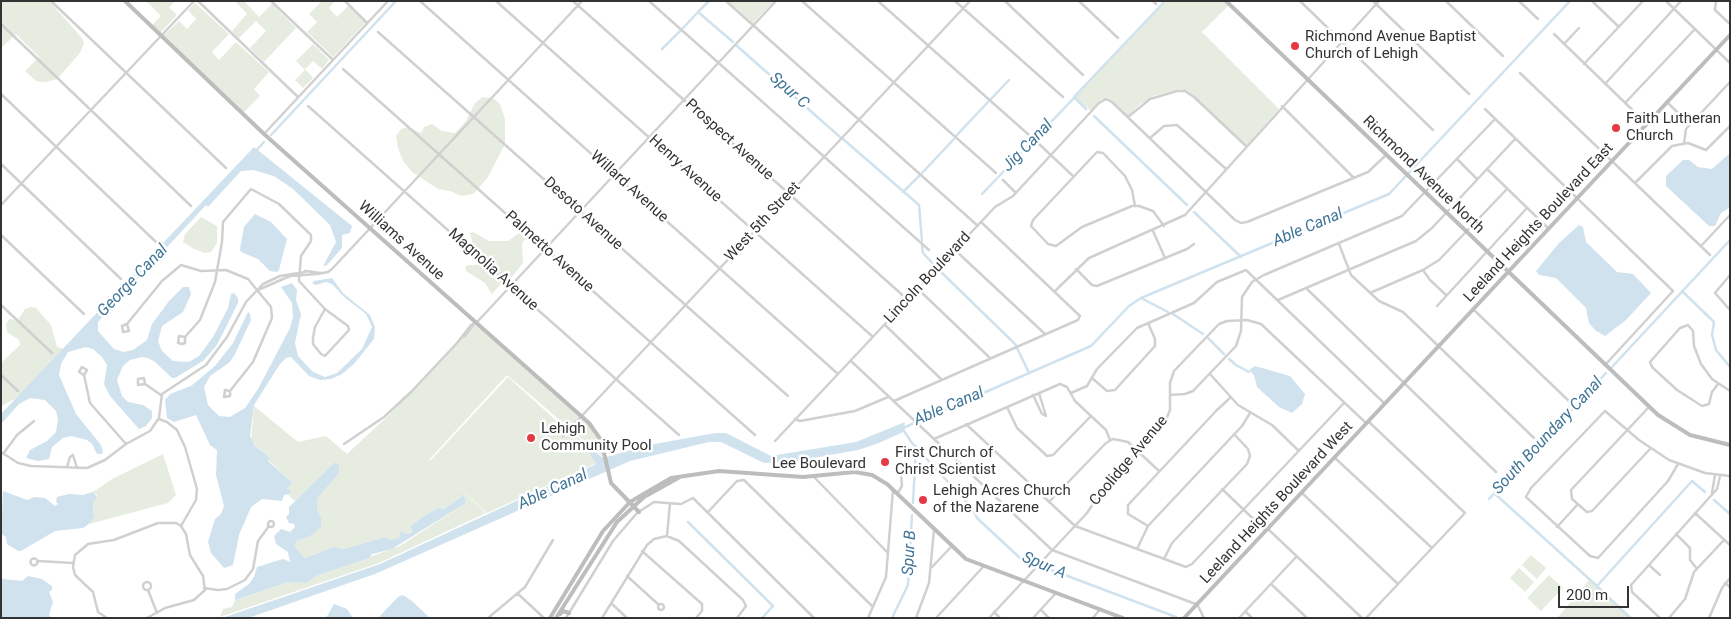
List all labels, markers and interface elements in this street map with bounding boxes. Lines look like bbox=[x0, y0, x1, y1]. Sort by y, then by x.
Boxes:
place label: Richmond Avenue Baptist Church of Lehigh bbox=[1305, 28, 1476, 63]
marker: Richmond Avenue Baptist Church of Lehigh bbox=[1289, 40, 1301, 52]
water label: Spur C bbox=[765, 69, 813, 113]
street label: Prospect Avenue bbox=[681, 96, 777, 184]
place label: Faith Lutheran Church bbox=[1626, 110, 1721, 145]
street label: Richmond Avenue North bbox=[1359, 112, 1487, 238]
water label: Jig Canal bbox=[999, 116, 1057, 176]
marker: Faith Lutheran Church bbox=[1610, 122, 1622, 134]
street label: Henry Avenue bbox=[645, 132, 725, 206]
street label: Leeland Heights Boulevard East bbox=[1460, 140, 1618, 306]
street label: Willard Avenue bbox=[586, 147, 672, 227]
street label: Desoto Avenue bbox=[540, 174, 626, 254]
street label: West 5th Street bbox=[722, 178, 804, 266]
street label: Williams Avenue bbox=[354, 198, 448, 284]
water label: Able Canal bbox=[1270, 205, 1346, 251]
street label: Palmetto Avenue bbox=[501, 207, 597, 297]
street label: Magnolia Avenue bbox=[444, 225, 542, 315]
street label: Lincoln Boulevard bbox=[881, 229, 975, 327]
water label: George Canal bbox=[94, 241, 172, 321]
water label: South Boundary Canal bbox=[1489, 373, 1607, 499]
water label: Able Canal bbox=[911, 384, 987, 430]
street label: Coolidge Avenue bbox=[1086, 412, 1172, 510]
street label: Leeland Heights Boulevard West bbox=[1197, 418, 1357, 588]
place label: Lehigh Community Pool bbox=[541, 420, 652, 455]
marker: Lehigh Community Pool bbox=[525, 432, 537, 444]
place label: First Church of Christ Scientist bbox=[895, 444, 996, 479]
street label: Lee Boulevard bbox=[772, 455, 866, 473]
marker: First Church of Christ Scientist bbox=[879, 456, 891, 468]
water label: Able Canal bbox=[515, 466, 591, 514]
place label: Lehigh Acres Church of the Nazarene bbox=[933, 482, 1071, 517]
marker: Lehigh Acres Church of the Nazarene bbox=[917, 494, 929, 506]
water label: Spur B bbox=[899, 530, 921, 576]
water label: Spur A bbox=[1019, 548, 1069, 584]
scale bar bbox=[1561, 576, 1632, 608]
text: 200 m bbox=[1566, 586, 1608, 604]

